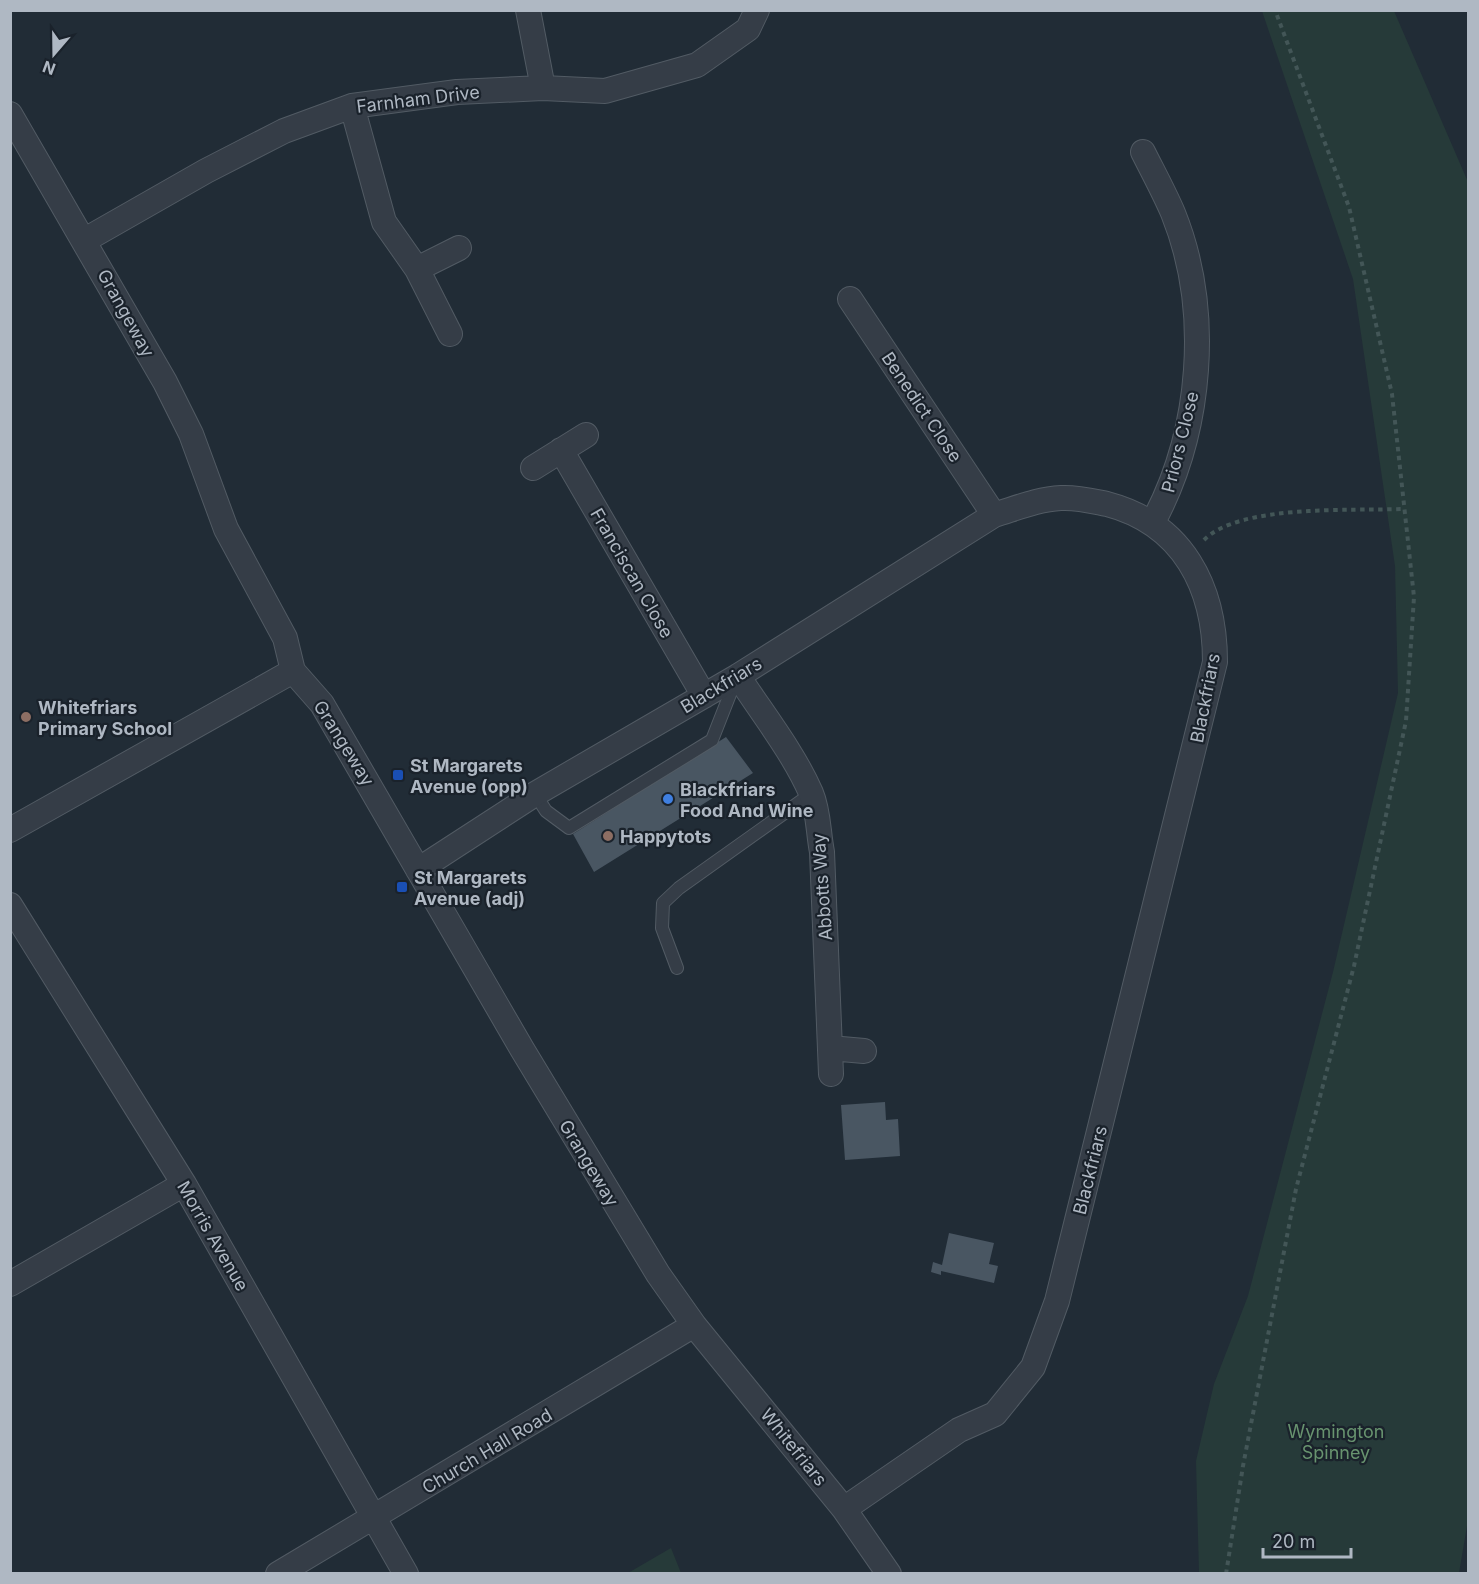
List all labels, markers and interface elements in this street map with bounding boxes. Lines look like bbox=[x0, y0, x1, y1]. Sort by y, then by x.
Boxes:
north arrow bbox=[24, 24, 84, 84]
text: N bbox=[40, 57, 58, 80]
street label: Farnham Drive bbox=[355, 81, 481, 117]
street label: Grangeway bbox=[93, 266, 159, 360]
street label: Benedict Close bbox=[877, 348, 967, 466]
street label: Priors Close bbox=[1157, 389, 1203, 495]
street label: Franciscan Close bbox=[586, 504, 678, 642]
street label: Blackfriars bbox=[1186, 651, 1224, 745]
street label: Blackfriars bbox=[677, 653, 765, 717]
street label: Grangeway bbox=[309, 696, 379, 790]
place label: Whitefriars Primary School bbox=[38, 697, 172, 739]
marker: Whitefriars Primary School bbox=[19, 710, 33, 724]
place label: St Margarets Avenue (opp) bbox=[410, 755, 528, 797]
marker: St Margarets Avenue (opp) bbox=[391, 768, 405, 782]
place label: Blackfriars Food And Wine bbox=[680, 779, 814, 821]
marker: Blackfriars Food And Wine bbox=[661, 792, 675, 806]
place label: Happytots bbox=[620, 826, 711, 847]
marker: Happytots bbox=[601, 829, 615, 843]
street label: Abbotts Way bbox=[808, 833, 836, 941]
place label: St Margarets Avenue (adj) bbox=[414, 867, 527, 909]
marker: St Margarets Avenue (adj) bbox=[395, 880, 409, 894]
street label: Grangeway bbox=[555, 1116, 623, 1210]
street label: Blackfriars bbox=[1069, 1123, 1111, 1217]
street label: Morris Avenue bbox=[173, 1177, 253, 1295]
street label: Church Hall Road bbox=[418, 1404, 556, 1498]
street label: Whitefriars bbox=[756, 1404, 832, 1490]
park label: Wymington Spinney bbox=[1288, 1421, 1384, 1463]
scale bar bbox=[1263, 1521, 1352, 1559]
text: 20 m bbox=[1272, 1531, 1315, 1552]

